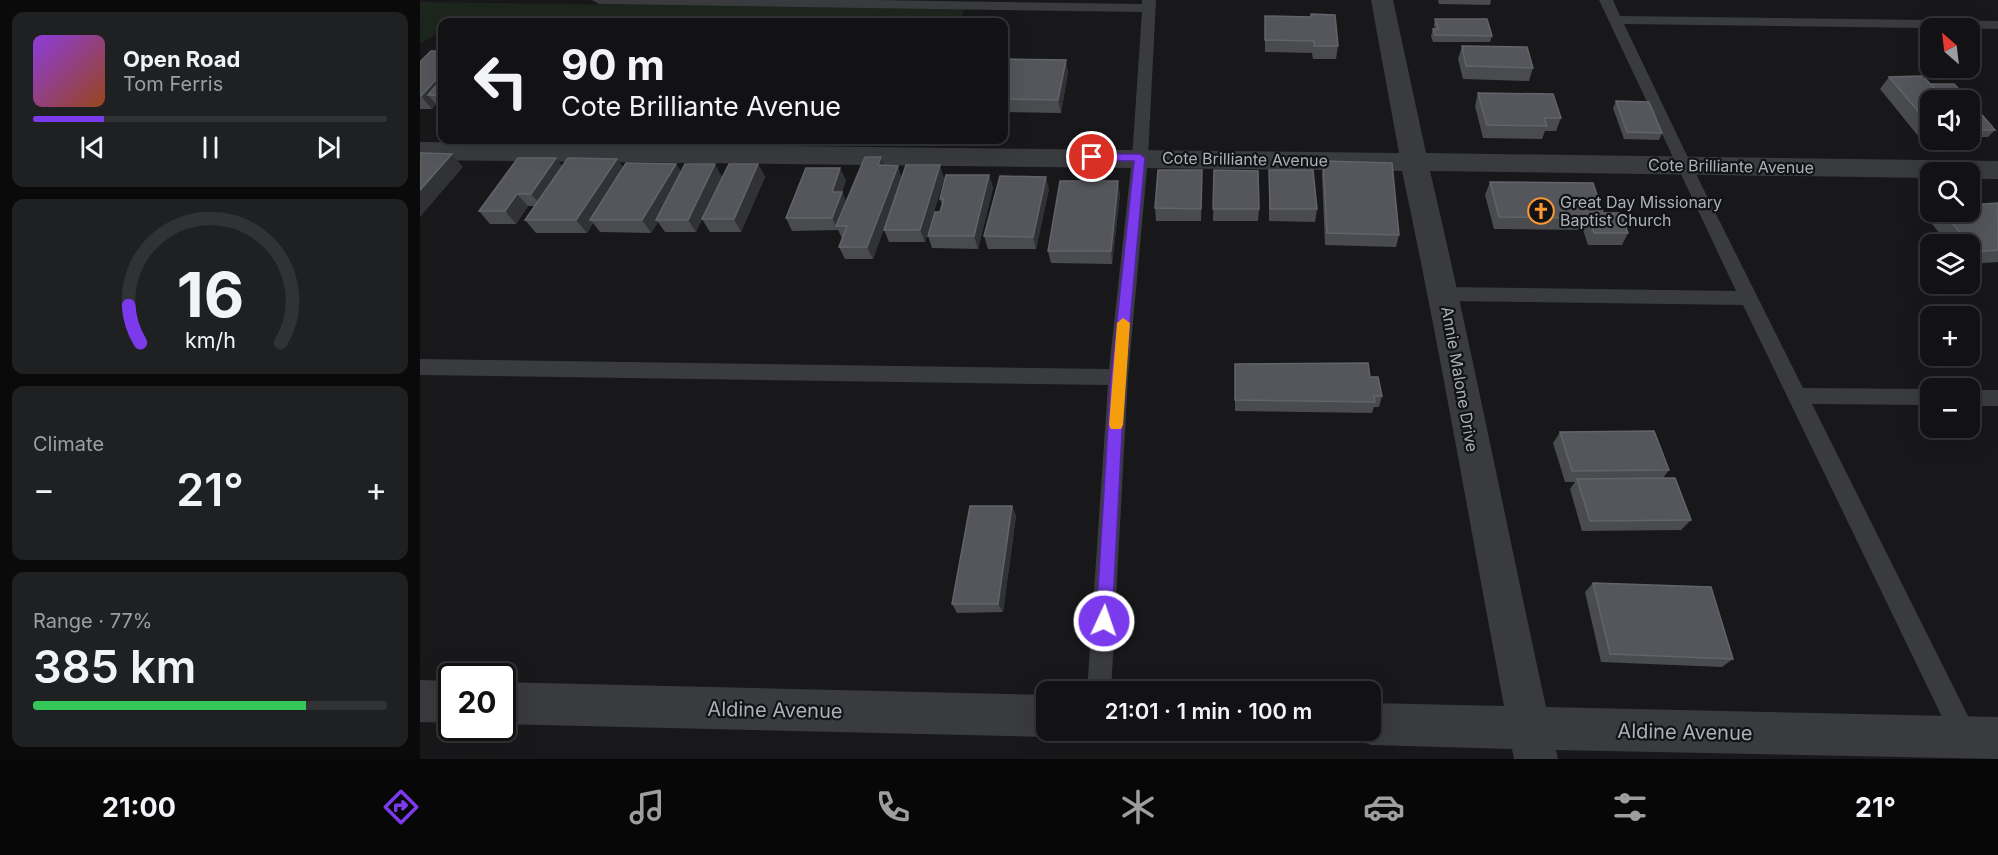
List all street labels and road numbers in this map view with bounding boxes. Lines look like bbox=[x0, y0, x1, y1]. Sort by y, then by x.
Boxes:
street label: Cote Brilliante Avenue bbox=[1162, 148, 1328, 170]
street label: Cote Brilliante Avenue bbox=[1648, 155, 1814, 177]
street label: Annie Malone Drive bbox=[1437, 305, 1483, 453]
street label: Aldine Avenue bbox=[707, 697, 843, 723]
street label: Aldine Avenue bbox=[1617, 719, 1753, 745]

